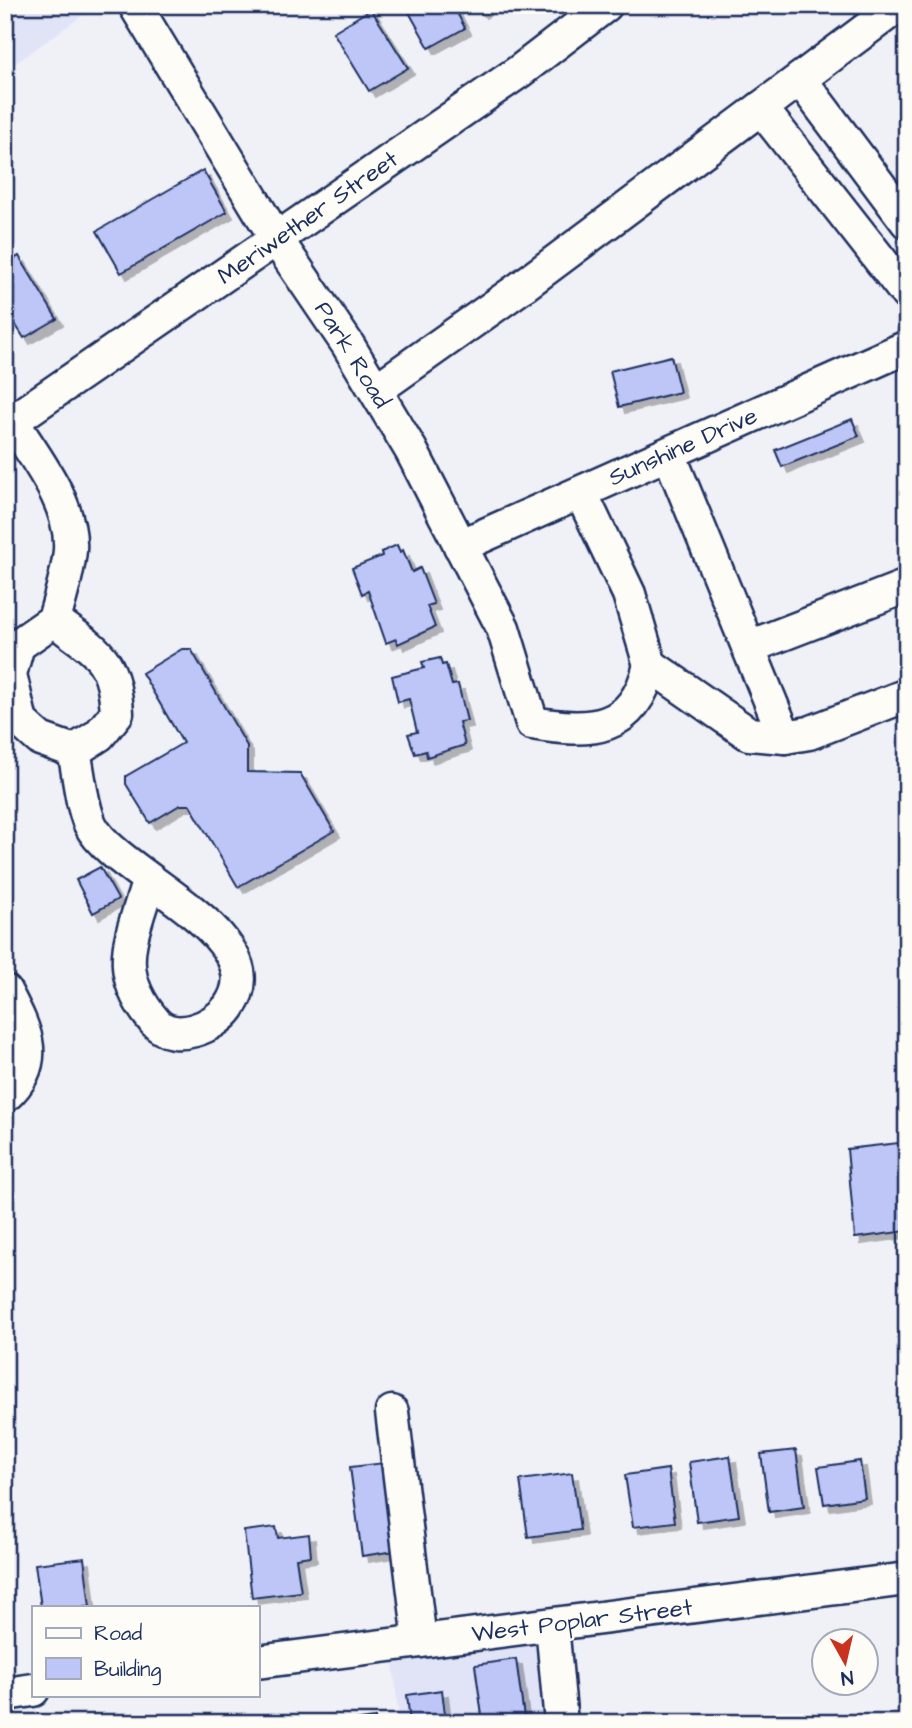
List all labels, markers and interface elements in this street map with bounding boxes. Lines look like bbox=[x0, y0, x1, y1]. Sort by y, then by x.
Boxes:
street label: Meriwether Street bbox=[211, 143, 405, 293]
street label: Park Road bbox=[306, 295, 398, 415]
street label: Sunshine Drive bbox=[603, 399, 763, 495]
street label: West Poplar Street bbox=[470, 1591, 695, 1651]
legend bbox=[32, 1606, 259, 1696]
text: Road bbox=[94, 1619, 142, 1648]
north arrow bbox=[810, 1626, 880, 1696]
text: Building bbox=[94, 1655, 162, 1686]
text: N bbox=[839, 1663, 855, 1692]

